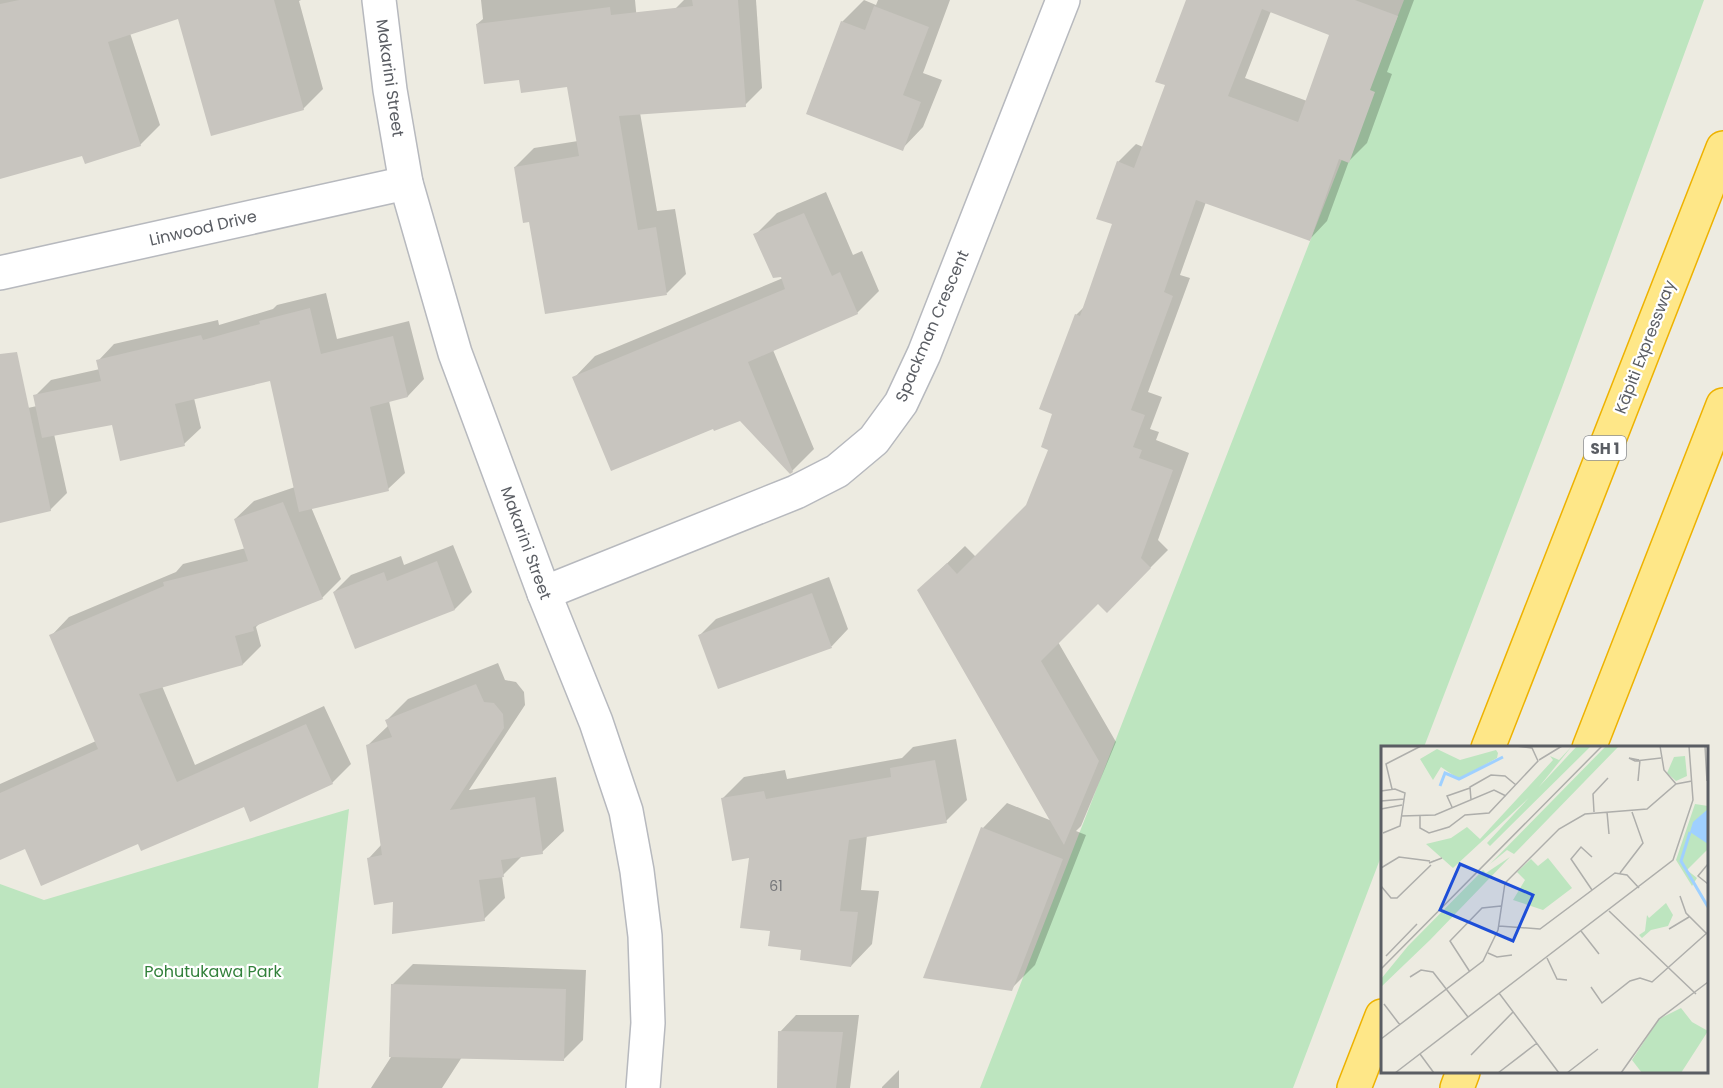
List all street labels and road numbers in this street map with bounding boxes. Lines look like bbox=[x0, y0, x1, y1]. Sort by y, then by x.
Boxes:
street label: Makarini Street bbox=[370, 18, 410, 139]
street label: Linwood Drive bbox=[147, 204, 259, 252]
street label: Spackman Crescent bbox=[890, 246, 975, 406]
street label: Kāpiti Expressway bbox=[1609, 277, 1681, 417]
road number: SH 1 bbox=[1584, 436, 1626, 460]
street label: Makarini Street bbox=[495, 483, 557, 603]

